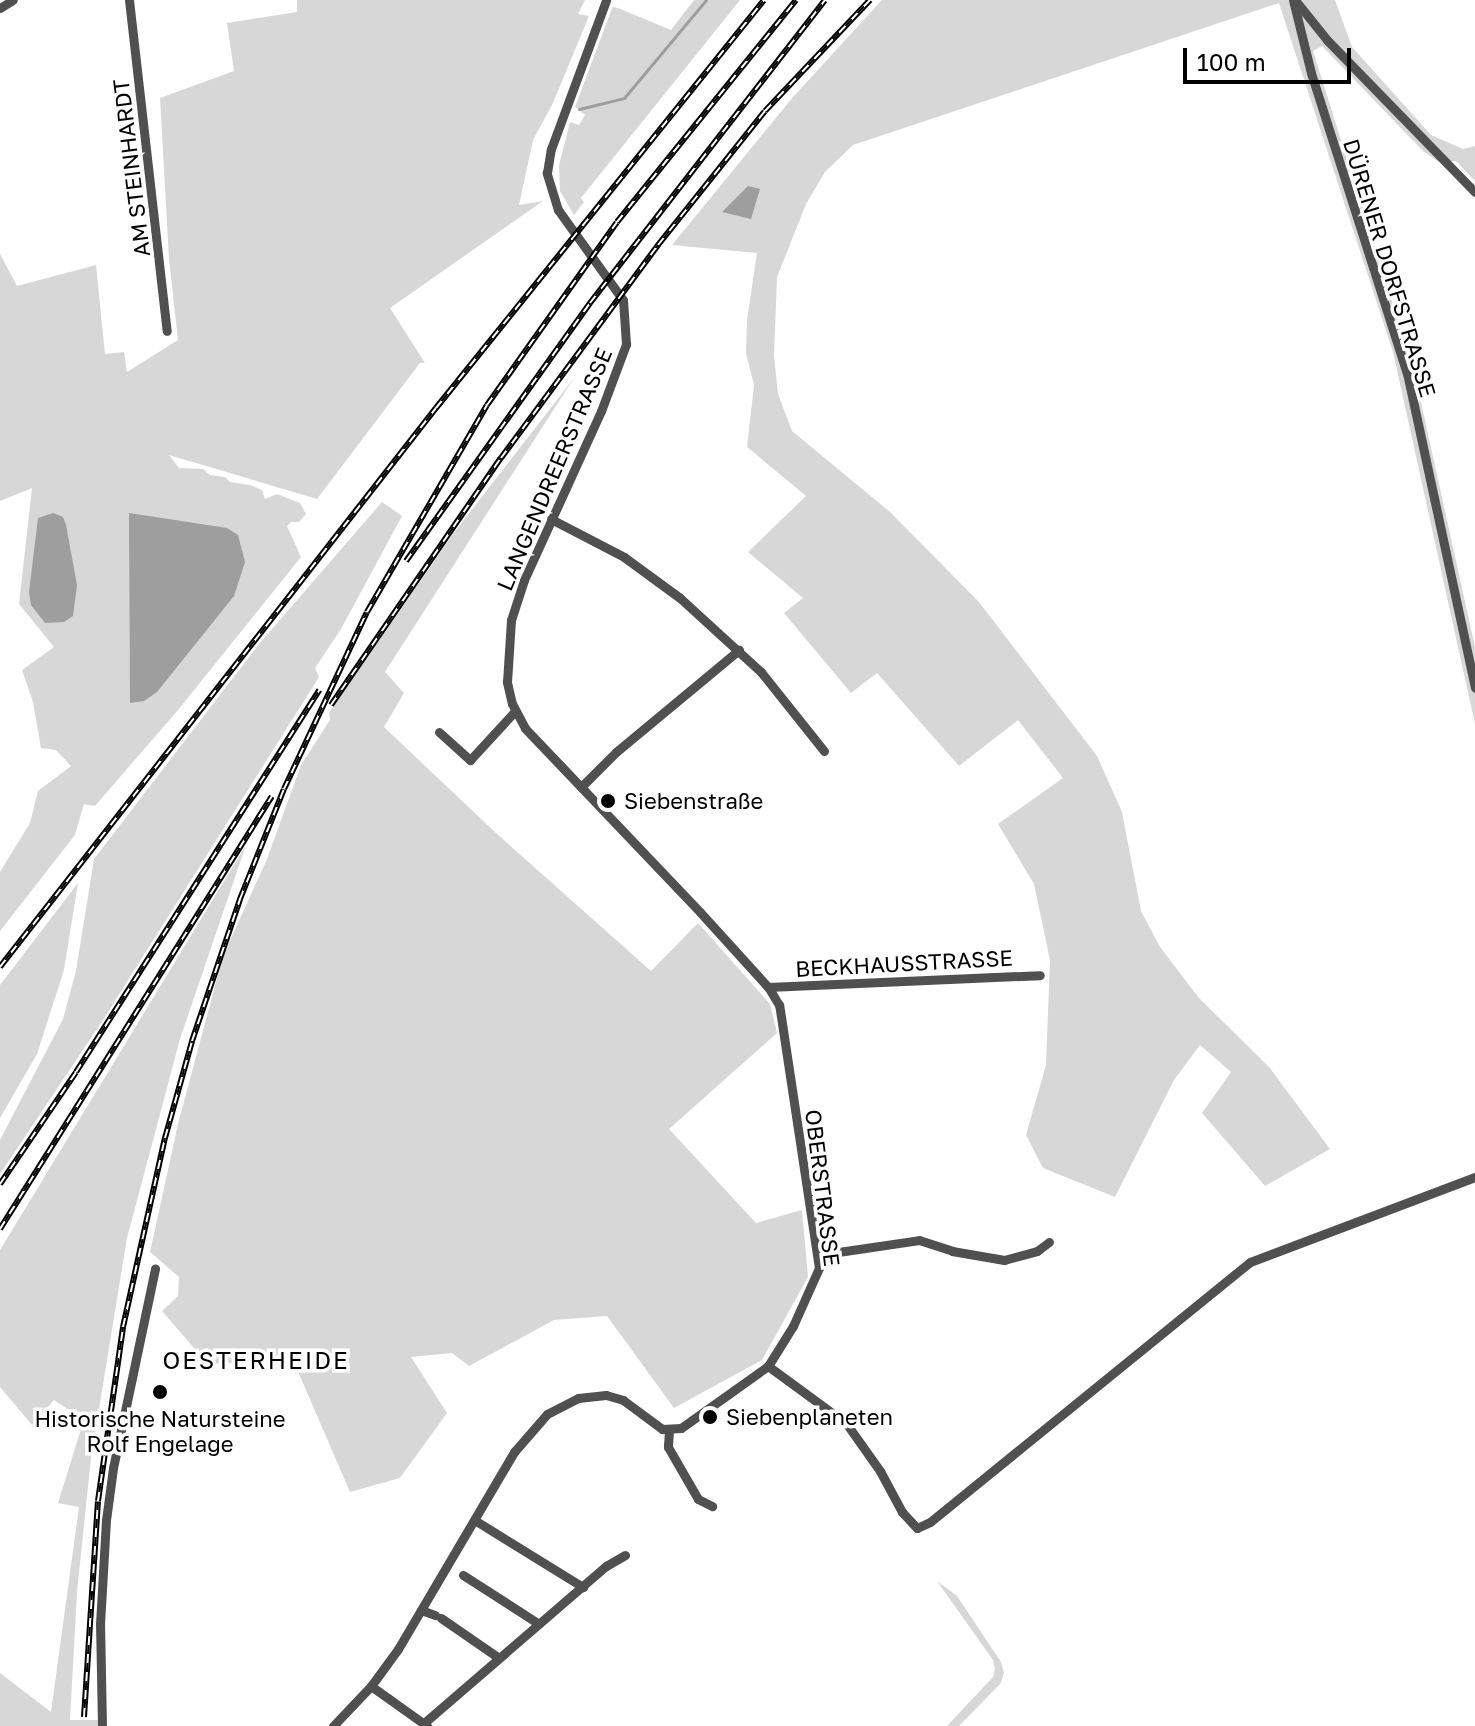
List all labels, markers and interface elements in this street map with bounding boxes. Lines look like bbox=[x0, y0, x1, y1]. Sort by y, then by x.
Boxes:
scale bar bbox=[1187, 32, 1355, 82]
text: 100 m bbox=[1197, 47, 1266, 76]
street label: AM STEINHARDT bbox=[107, 78, 155, 258]
street label: DÜRENER DORFSTRASSE bbox=[1338, 136, 1442, 400]
street label: LANGENDREERSTRASSE bbox=[491, 344, 617, 594]
place label: Siebenstraße bbox=[624, 788, 763, 814]
marker: Siebenstraße bbox=[599, 792, 617, 810]
street label: BECKHAUSSTRASSE bbox=[795, 944, 1013, 982]
street label: OBERSTRASSE bbox=[800, 1108, 846, 1268]
district label: OESTERHEIDE bbox=[162, 1346, 350, 1374]
marker: Historische Natursteine Rolf Engelage bbox=[151, 1383, 169, 1401]
place label: Siebenplaneten bbox=[726, 1404, 893, 1430]
place label: Historische Natursteine Rolf Engelage bbox=[34, 1405, 286, 1456]
marker: Siebenplaneten bbox=[701, 1408, 719, 1426]

